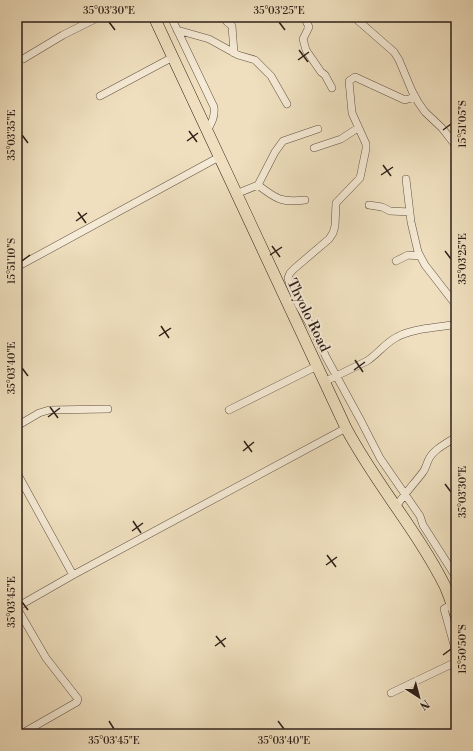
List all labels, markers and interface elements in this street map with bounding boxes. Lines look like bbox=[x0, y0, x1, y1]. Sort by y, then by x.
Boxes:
text: 35°03'30"E bbox=[83, 5, 135, 17]
text: 35°03'25"E bbox=[253, 5, 305, 17]
text: 15°51'05"S bbox=[457, 100, 469, 148]
text: 35°03'35"E bbox=[6, 109, 18, 160]
text: 35°03'25"E bbox=[457, 233, 469, 285]
text: 15°51'10"S bbox=[6, 238, 18, 284]
street label: Thyolo Road bbox=[283, 276, 334, 355]
text: 35°03'40"E bbox=[6, 342, 18, 394]
text: 35°03'30"E bbox=[457, 466, 469, 518]
text: 35°03'45"E bbox=[6, 576, 18, 628]
text: 15°50'50"S bbox=[457, 624, 469, 674]
north arrow bbox=[399, 677, 439, 717]
text: N bbox=[416, 696, 432, 713]
text: 35°03'45"E bbox=[88, 735, 140, 747]
text: 35°03'40"E bbox=[258, 735, 310, 747]

